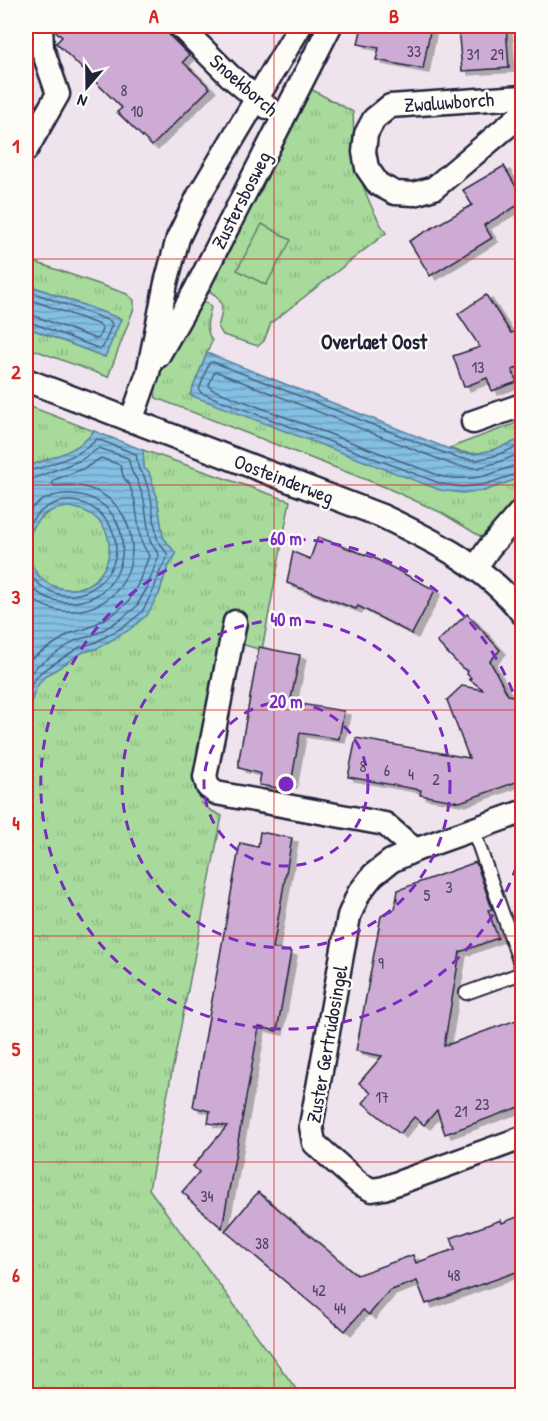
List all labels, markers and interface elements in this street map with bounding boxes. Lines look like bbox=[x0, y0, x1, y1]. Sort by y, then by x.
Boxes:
text: A bbox=[149, 2, 159, 29]
text: B bbox=[389, 2, 399, 29]
house number: 33 bbox=[407, 40, 421, 62]
house number: 31 bbox=[467, 43, 480, 65]
house number: 29 bbox=[490, 43, 504, 65]
street label: Snoekborch bbox=[204, 47, 284, 122]
north arrow bbox=[57, 57, 117, 117]
house number: 8 bbox=[121, 79, 128, 101]
street label: Zwaluwborch bbox=[403, 85, 495, 118]
text: N bbox=[74, 89, 90, 113]
house number: 10 bbox=[131, 100, 143, 122]
text: 1 bbox=[12, 132, 20, 159]
street label: Zustersbosweg bbox=[204, 146, 277, 253]
district label: Overlaet Oost bbox=[321, 327, 428, 356]
house number: 13 bbox=[472, 356, 484, 378]
text: 2 bbox=[11, 358, 21, 385]
street label: Oosteinderweg bbox=[230, 447, 338, 510]
text: 60 m bbox=[270, 526, 302, 551]
text: 3 bbox=[12, 583, 21, 610]
text: 40 m bbox=[270, 607, 302, 632]
text: 20 m bbox=[270, 689, 302, 714]
house number: 8 bbox=[360, 755, 367, 777]
house number: 6 bbox=[384, 759, 390, 781]
house number: 4 bbox=[408, 763, 414, 785]
house number: 2 bbox=[432, 768, 440, 790]
centre of rings bbox=[276, 774, 296, 794]
text: 4 bbox=[12, 809, 20, 836]
house number: 3 bbox=[445, 876, 453, 898]
house number: 5 bbox=[424, 884, 431, 906]
house number: 9 bbox=[378, 952, 384, 974]
street label: Zuster Gertrudosingel bbox=[299, 962, 354, 1125]
text: 5 bbox=[12, 1035, 21, 1062]
house number: 17 bbox=[375, 1086, 389, 1108]
house number: 23 bbox=[475, 1093, 489, 1115]
house number: 21 bbox=[454, 1100, 468, 1122]
house number: 34 bbox=[200, 1185, 214, 1207]
house number: 38 bbox=[255, 1232, 269, 1254]
text: 6 bbox=[12, 1261, 20, 1288]
house number: 48 bbox=[448, 1264, 461, 1286]
house number: 42 bbox=[312, 1279, 326, 1301]
house number: 44 bbox=[334, 1297, 346, 1319]

